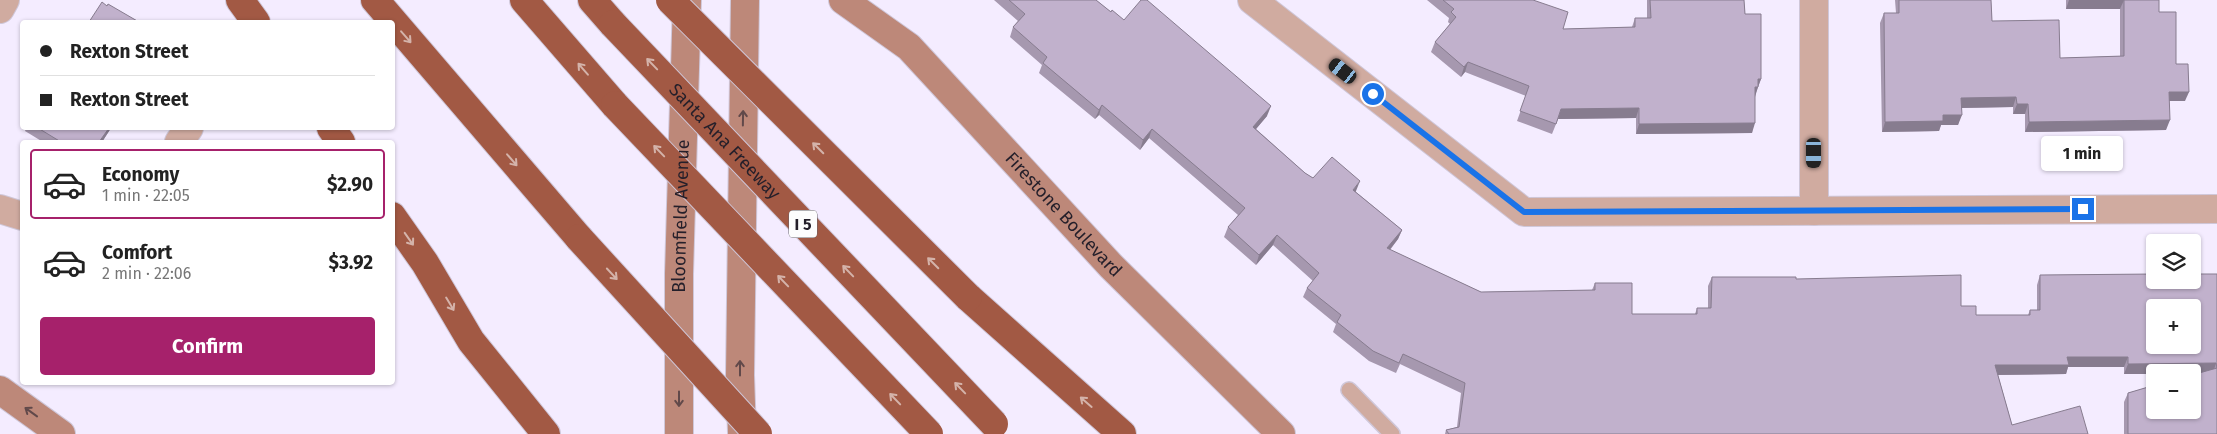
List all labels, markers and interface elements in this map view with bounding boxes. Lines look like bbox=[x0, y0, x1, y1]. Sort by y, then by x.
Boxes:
one-way arrow bbox=[401, 30, 412, 43]
text: Rexton Street bbox=[70, 40, 189, 63]
car bbox=[1326, 56, 1359, 86]
one-way arrow bbox=[646, 58, 658, 70]
one-way arrow bbox=[577, 62, 589, 75]
street label: Santa Ana Freeway bbox=[664, 79, 785, 204]
route start bbox=[1362, 83, 1384, 105]
text: Rexton Street bbox=[70, 88, 189, 111]
one-way arrow bbox=[738, 110, 748, 126]
callout: 1 min bbox=[2042, 136, 2124, 172]
car bbox=[1806, 138, 1821, 168]
street label: Bloomfield Avenue bbox=[668, 139, 694, 293]
one-way arrow bbox=[812, 142, 825, 154]
text: 1 min bbox=[2063, 144, 2101, 163]
one-way arrow bbox=[653, 145, 665, 157]
street label: Firestone Boulevard bbox=[1000, 147, 1127, 282]
one-way arrow bbox=[506, 154, 518, 167]
icon: car bbox=[42, 162, 87, 207]
text: Economy bbox=[102, 163, 179, 186]
text: $2.90 bbox=[327, 173, 373, 196]
text: 1 min · 22:05 bbox=[102, 186, 190, 205]
route end bbox=[2072, 198, 2094, 220]
road number: I 5 bbox=[789, 210, 817, 238]
one-way arrow bbox=[404, 232, 414, 246]
map controls bbox=[2146, 234, 2201, 419]
button: layers bbox=[2146, 234, 2201, 289]
icon: car bbox=[42, 240, 87, 285]
text: Comfort bbox=[102, 241, 172, 264]
text: $3.92 bbox=[328, 251, 373, 274]
one-way arrow bbox=[927, 257, 940, 269]
text: 2 min · 22:06 bbox=[102, 264, 191, 283]
one-way arrow bbox=[842, 264, 854, 277]
one-way arrow bbox=[606, 268, 618, 281]
one-way arrow bbox=[777, 275, 789, 288]
one-way arrow bbox=[445, 297, 455, 311]
button: + bbox=[2146, 299, 2201, 354]
button: Confirm bbox=[40, 317, 375, 375]
one-way arrow bbox=[735, 360, 745, 376]
button: − bbox=[2146, 364, 2201, 419]
one-way arrow bbox=[954, 382, 966, 395]
one-way arrow bbox=[674, 390, 684, 406]
one-way arrow bbox=[889, 392, 901, 405]
one-way arrow bbox=[1079, 396, 1092, 408]
one-way arrow bbox=[24, 407, 38, 417]

